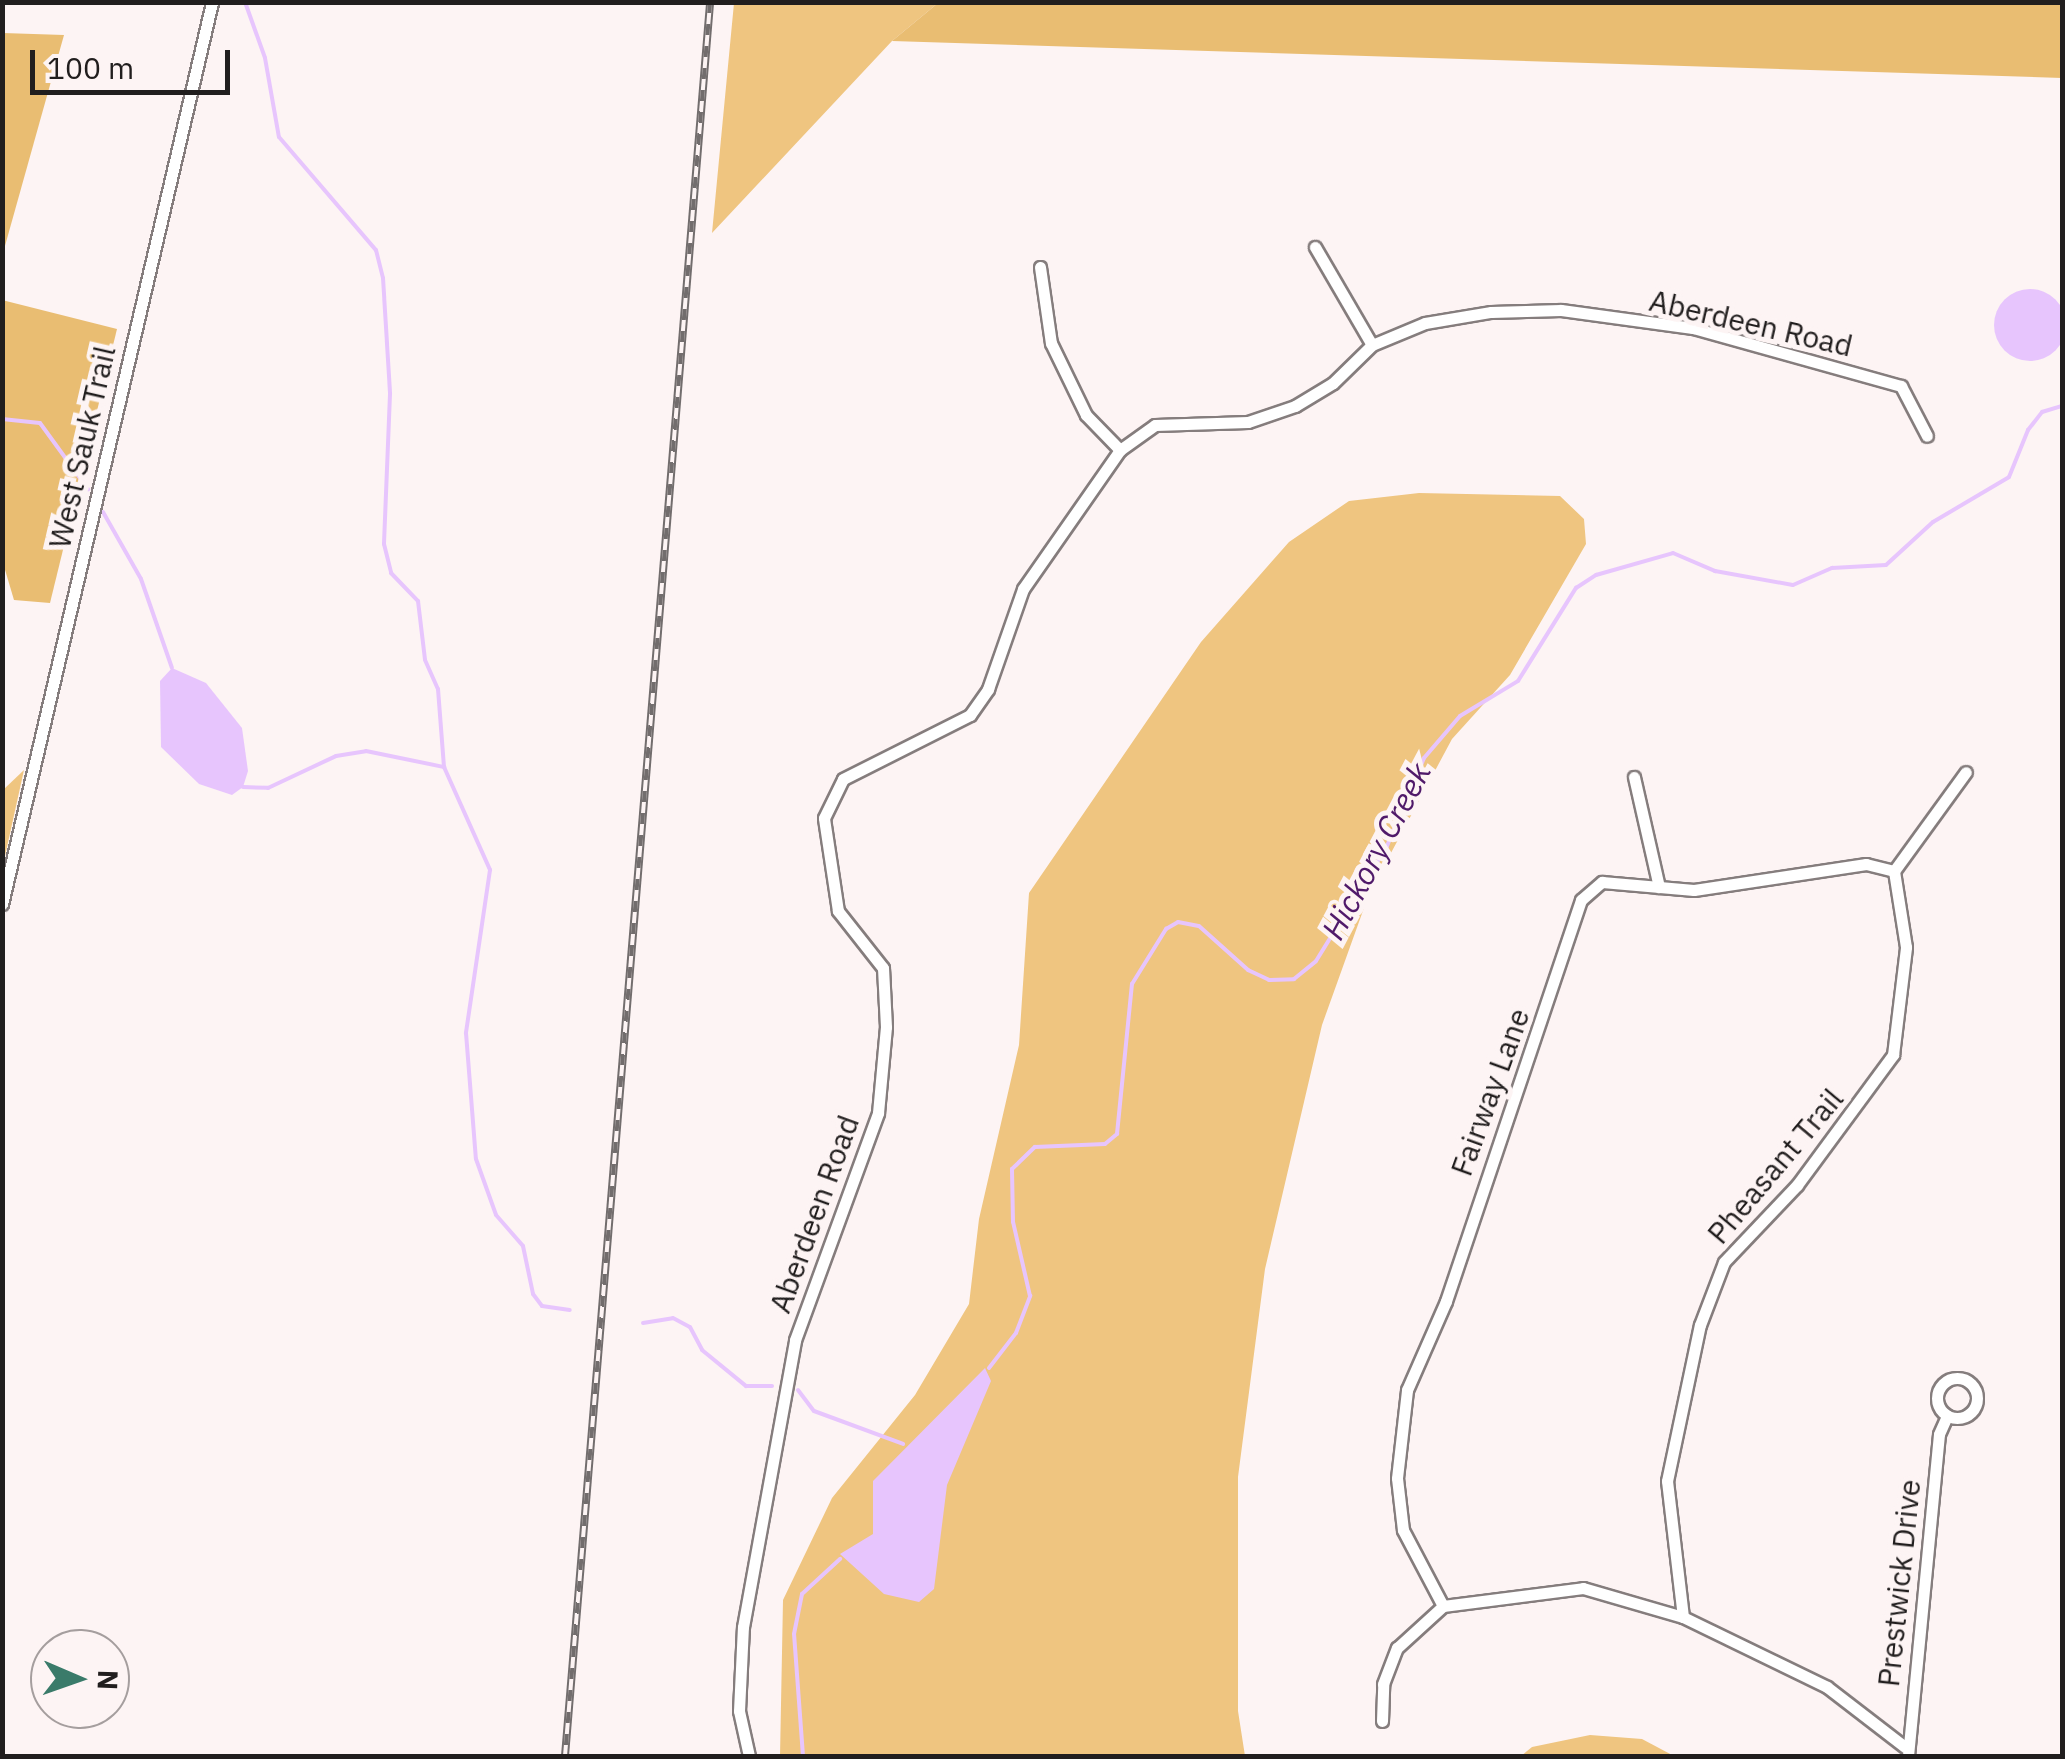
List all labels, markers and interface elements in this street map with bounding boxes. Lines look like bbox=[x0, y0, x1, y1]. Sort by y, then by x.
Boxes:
scale bar bbox=[35, 30, 235, 92]
text: 100 m bbox=[47, 48, 134, 87]
street label: Aberdeen Road bbox=[1646, 282, 1856, 364]
street label: West Sauk Trail bbox=[41, 342, 123, 552]
water label: Hickory Creek bbox=[1313, 756, 1439, 946]
street label: Fairway Lane bbox=[1443, 1003, 1537, 1181]
street label: Pheasant Trail bbox=[1700, 1081, 1850, 1251]
street label: Aberdeen Road bbox=[762, 1110, 866, 1318]
street label: Prestwick Drive bbox=[1870, 1478, 1928, 1688]
north arrow bbox=[30, 1629, 130, 1729]
text: N bbox=[90, 1669, 127, 1691]

